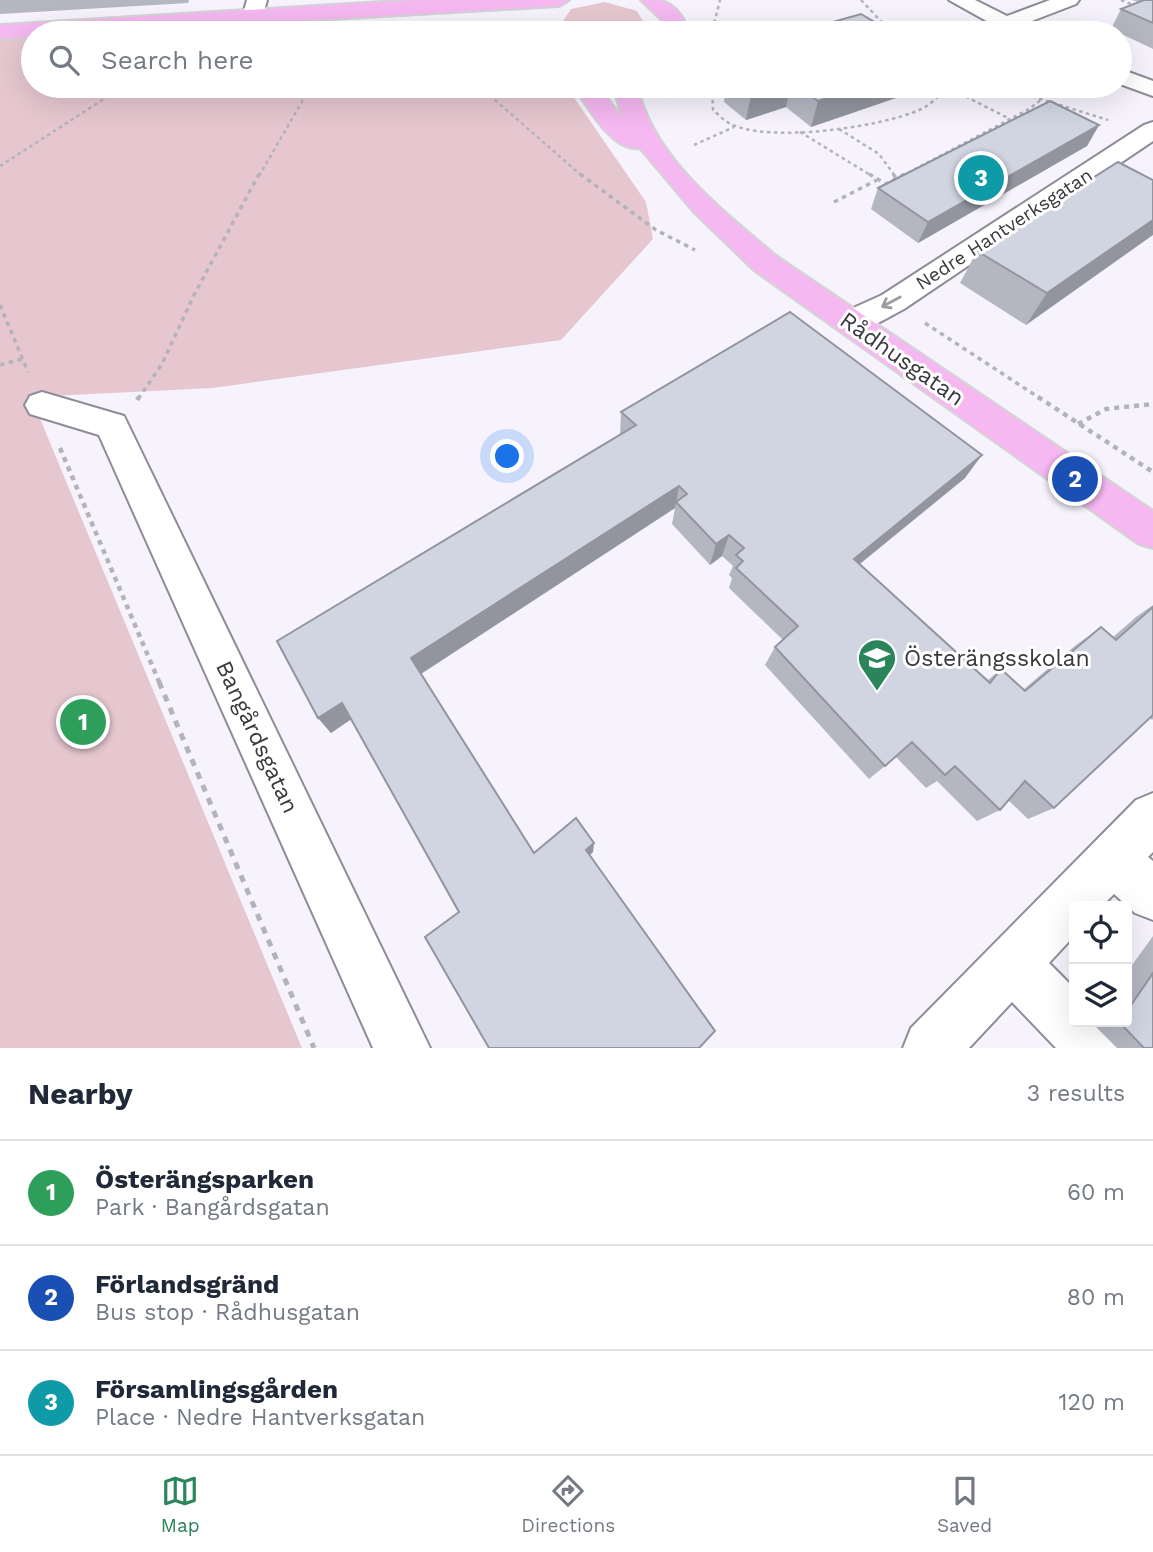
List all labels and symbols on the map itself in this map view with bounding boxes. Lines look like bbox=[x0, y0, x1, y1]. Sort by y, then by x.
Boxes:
pin: 3 bbox=[958, 152, 1004, 204]
street label: Nedre Hantverksgatan bbox=[911, 163, 1097, 295]
one-way arrow bbox=[881, 296, 902, 309]
street label: Rådhusgatan bbox=[835, 306, 969, 412]
your location bbox=[490, 439, 524, 473]
pin: 2 bbox=[1052, 453, 1098, 505]
school or university icon: Österängsskolan bbox=[856, 637, 898, 692]
place label: Österängsskolan bbox=[904, 645, 1090, 672]
street label: Bangårdsgatan bbox=[210, 657, 304, 817]
pin: 1 bbox=[60, 696, 106, 748]

